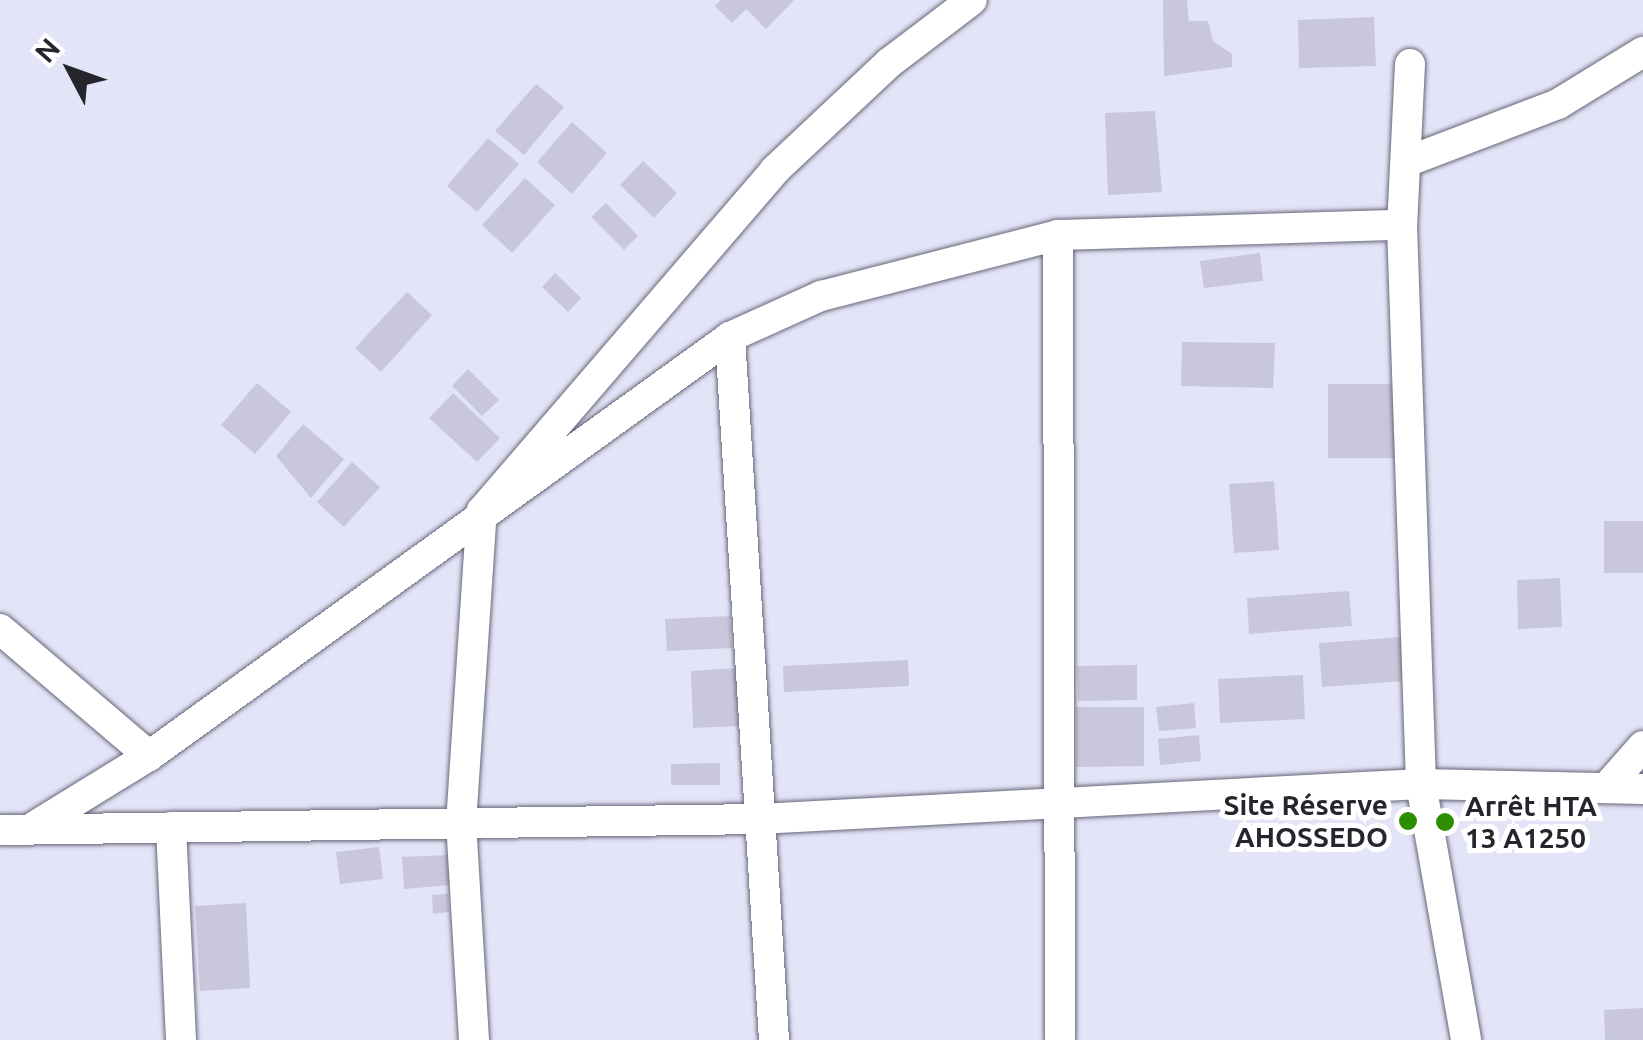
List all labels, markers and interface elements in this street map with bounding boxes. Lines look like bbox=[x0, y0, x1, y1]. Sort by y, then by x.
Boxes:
north arrow bbox=[20, 20, 120, 120]
text: N bbox=[28, 32, 66, 68]
place label: Site Réserve AHOSSEDO bbox=[1224, 788, 1388, 854]
place label: Arrêt HTA 13 A1250 bbox=[1465, 789, 1597, 855]
marker: Site Réserve AHOSSEDO bbox=[1397, 810, 1419, 832]
marker: Arrêt HTA 13 A1250 bbox=[1434, 811, 1456, 833]

